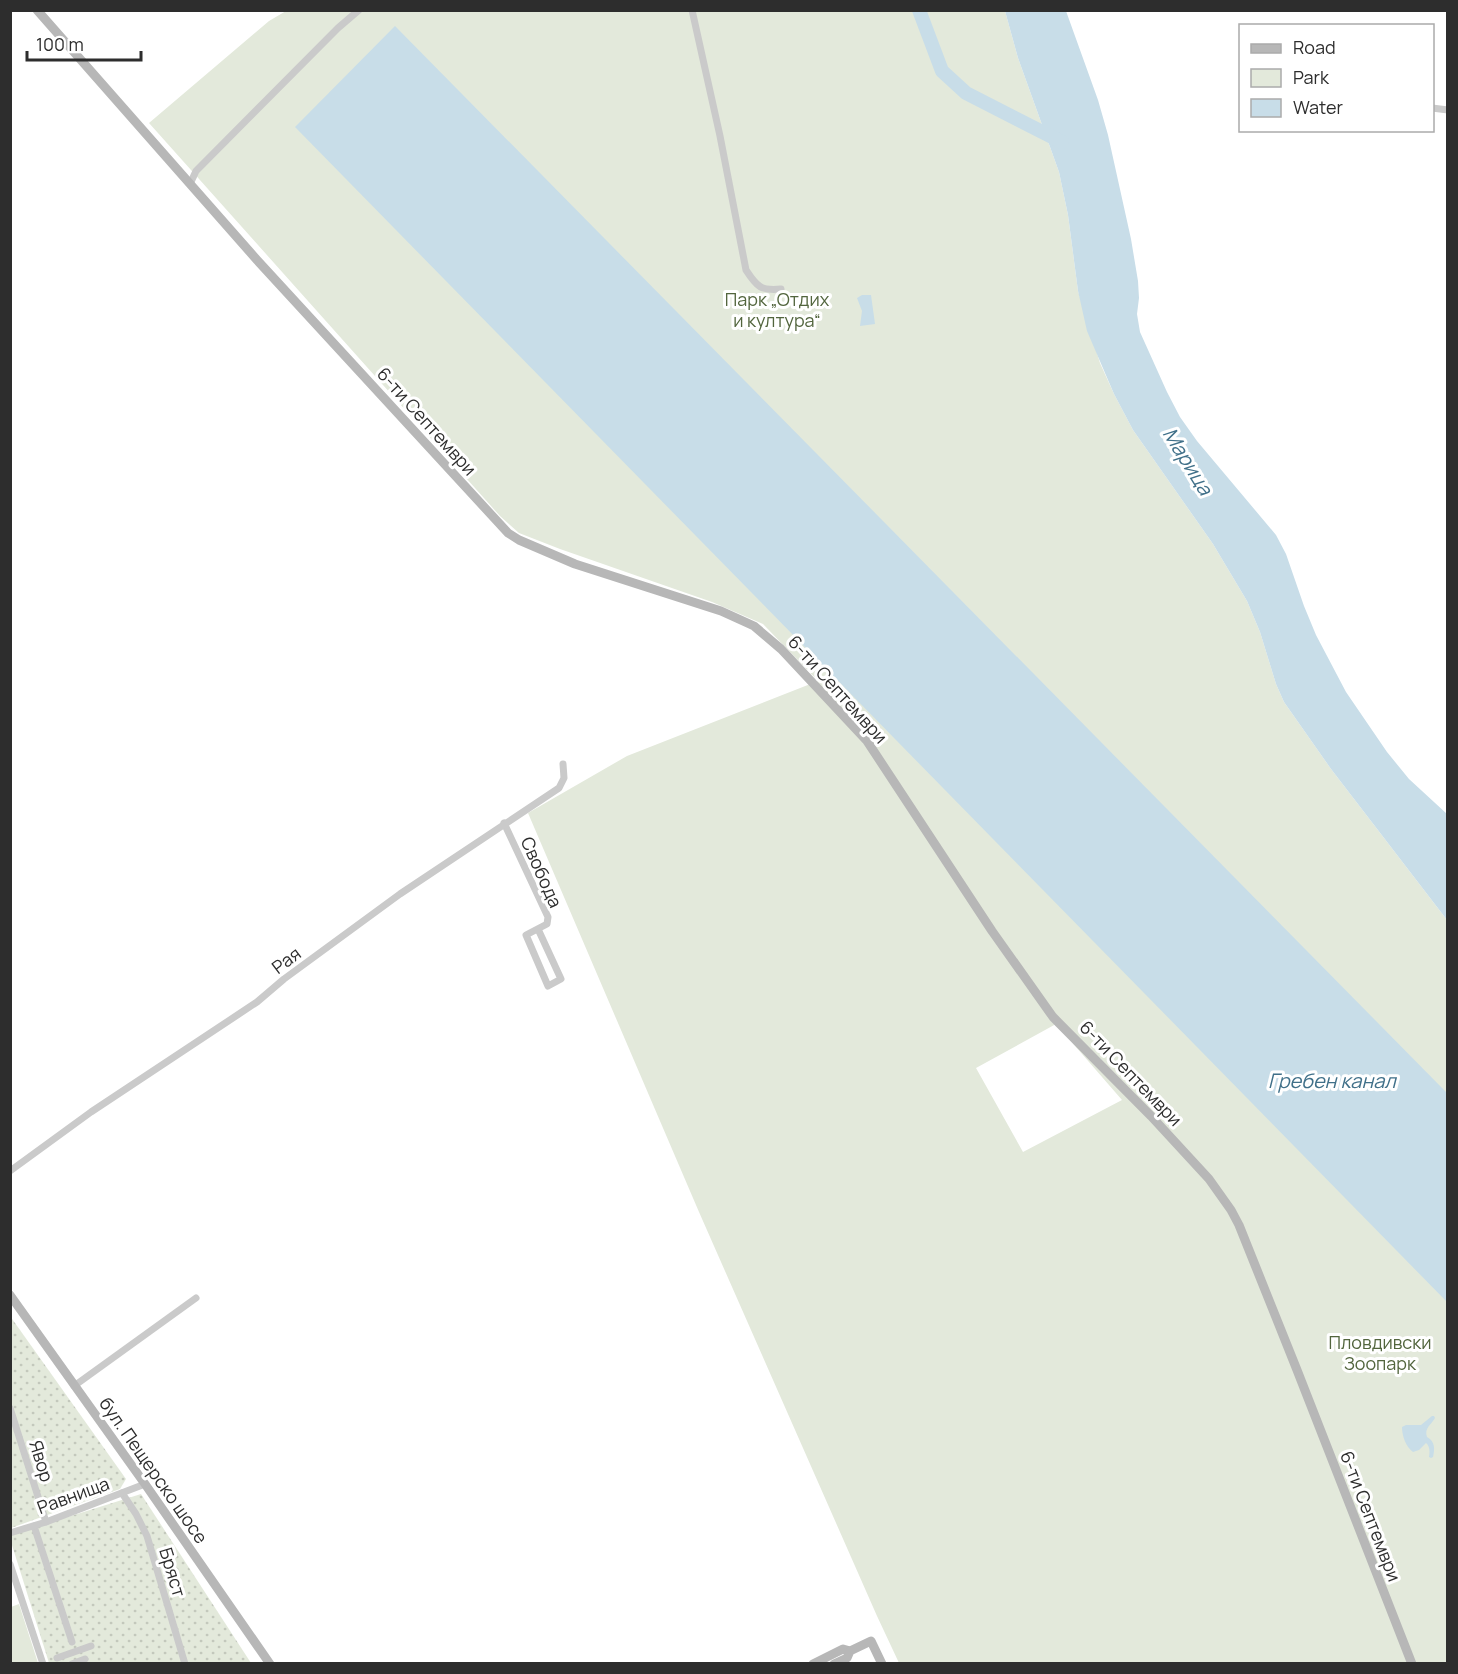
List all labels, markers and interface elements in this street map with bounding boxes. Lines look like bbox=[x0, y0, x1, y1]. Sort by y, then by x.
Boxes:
scale bar bbox=[27, 24, 141, 62]
legend bbox=[1239, 24, 1434, 132]
text: 100 m bbox=[36, 32, 84, 56]
text: Road bbox=[1293, 35, 1336, 59]
text: Park bbox=[1293, 65, 1330, 89]
text: Water bbox=[1293, 95, 1343, 119]
park label: Парк „Отдих и култура“ bbox=[725, 287, 830, 332]
street label: 6-ти Септември bbox=[372, 362, 482, 480]
water label: Марица bbox=[1157, 422, 1220, 501]
street label: 6-ти Септември bbox=[783, 630, 893, 748]
street label: Свобода bbox=[516, 833, 568, 911]
street label: Рая bbox=[266, 941, 306, 979]
street label: 6-ти Септември bbox=[1075, 1015, 1187, 1131]
water label: Гребен канал bbox=[1268, 1067, 1397, 1094]
park label: Пловдивски Зоопарк bbox=[1329, 1330, 1431, 1375]
street label: бул. Пещерско шосе bbox=[94, 1392, 214, 1548]
street label: Явор bbox=[24, 1437, 60, 1485]
street label: 6-ти Септември bbox=[1335, 1447, 1407, 1585]
street label: Равнища bbox=[34, 1471, 112, 1519]
street label: Бряст bbox=[154, 1544, 192, 1600]

